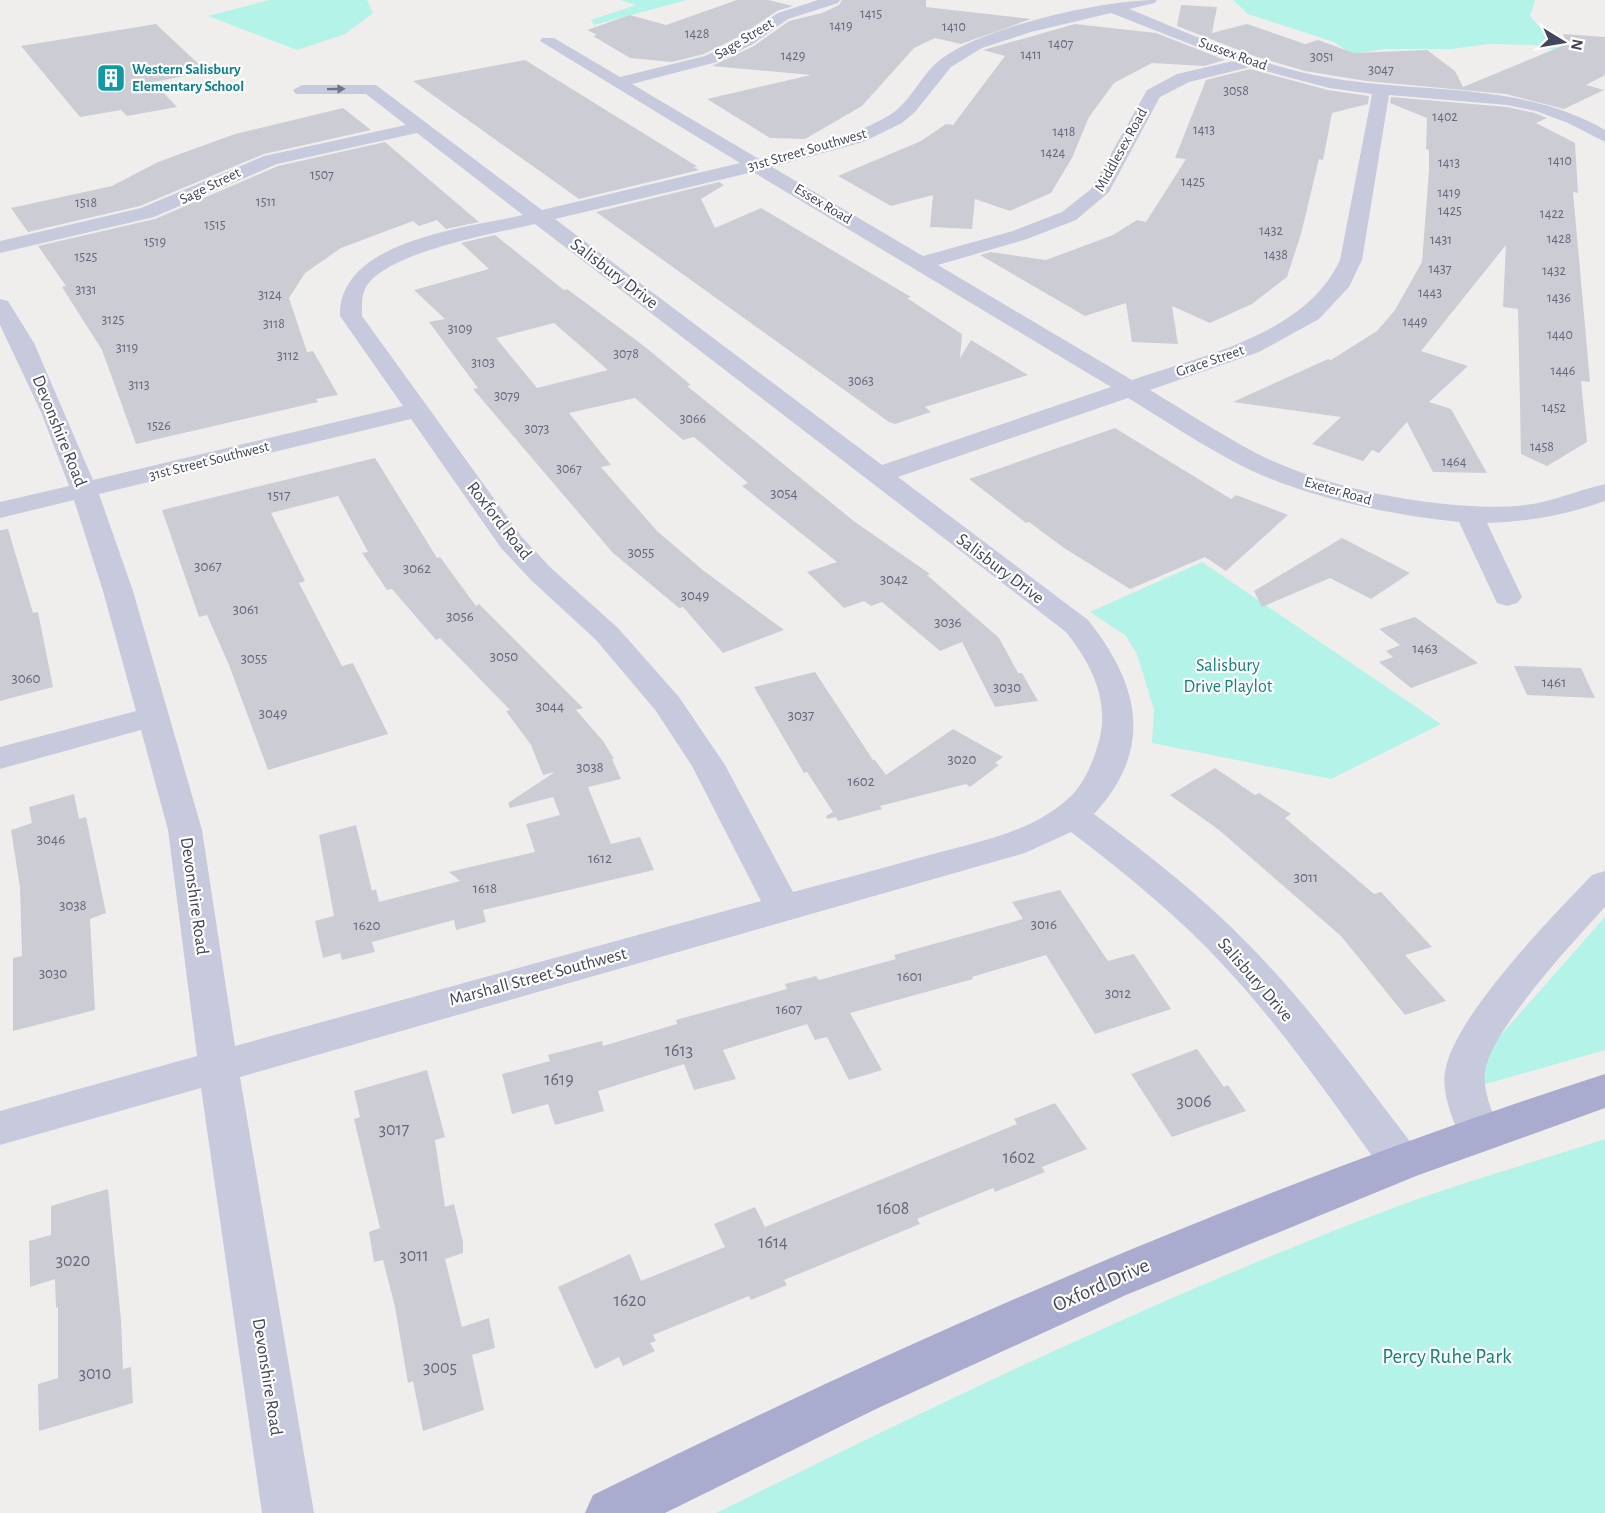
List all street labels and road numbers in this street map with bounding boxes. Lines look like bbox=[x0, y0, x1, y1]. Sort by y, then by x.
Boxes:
street label: Sage Street bbox=[712, 16, 776, 62]
street label: Sussex Road bbox=[1197, 35, 1269, 73]
street label: Middlesex Road bbox=[1092, 106, 1150, 194]
street label: 31st Street Southwest bbox=[746, 126, 868, 174]
street label: Sage Street bbox=[177, 165, 243, 207]
street label: Essex Road bbox=[792, 181, 855, 227]
street label: Salisbury Drive bbox=[567, 235, 661, 313]
street label: Grace Street bbox=[1174, 342, 1246, 380]
street label: Devonshire Road bbox=[28, 373, 90, 489]
street label: 31st Street Southwest bbox=[147, 439, 271, 483]
street label: Exeter Road bbox=[1303, 474, 1373, 508]
street label: Roxford Road bbox=[463, 479, 535, 563]
street label: Salisbury Drive bbox=[953, 530, 1047, 608]
street label: Devonshire Road bbox=[177, 836, 211, 956]
street label: Salisbury Drive bbox=[1214, 935, 1296, 1025]
street label: Marshall Street Southwest bbox=[447, 945, 629, 1009]
street label: Oxford Drive bbox=[1050, 1254, 1152, 1316]
street label: Devonshire Road bbox=[249, 1317, 285, 1437]

